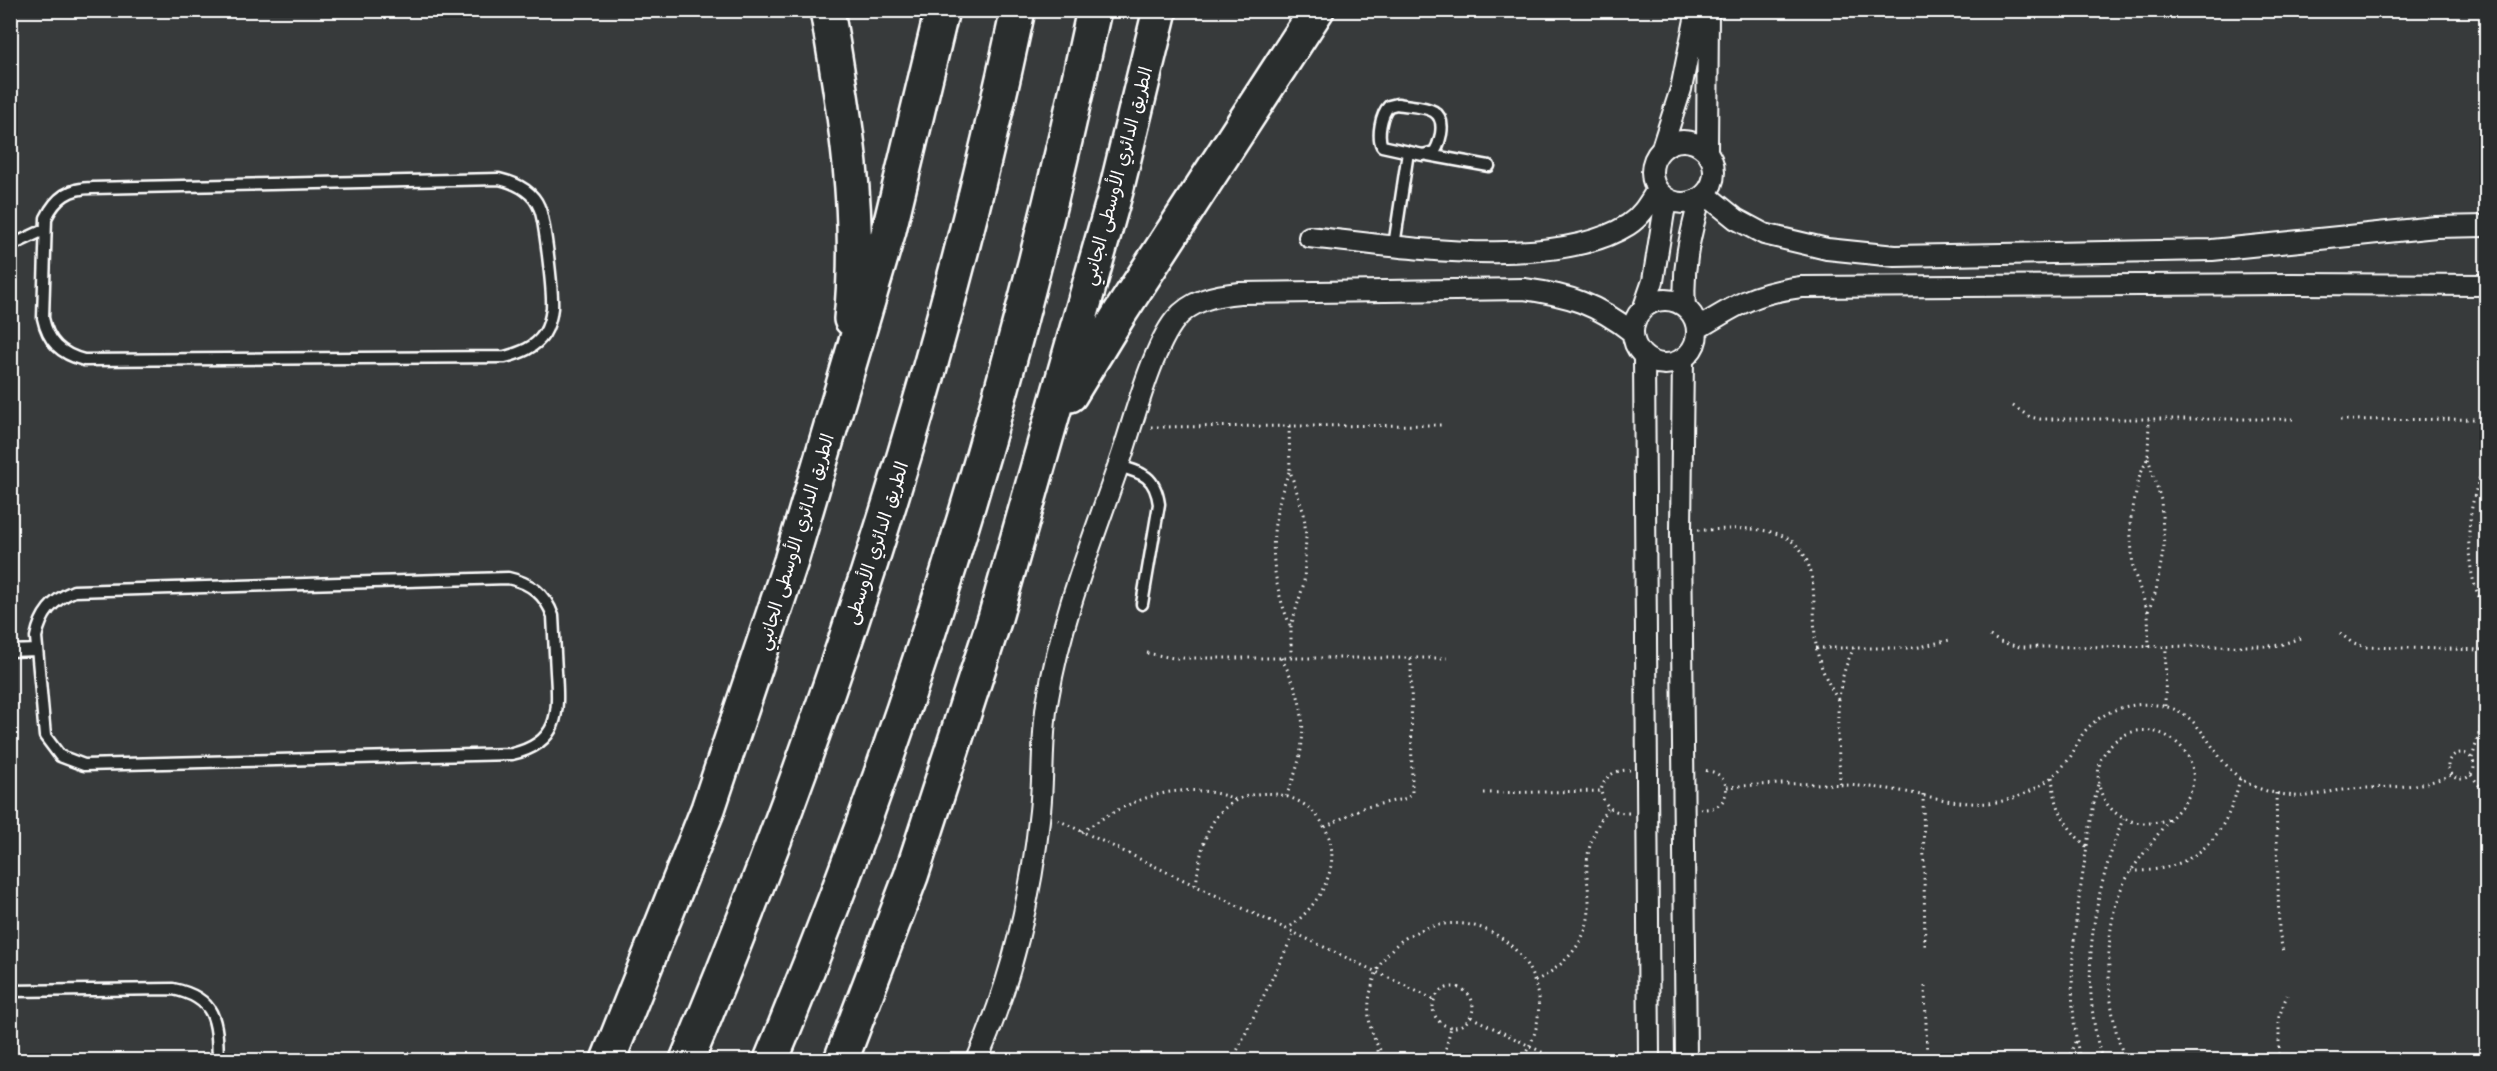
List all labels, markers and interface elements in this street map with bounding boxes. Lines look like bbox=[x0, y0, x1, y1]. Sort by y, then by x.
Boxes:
street label: الطريق الدائري الأوسطى الجانبي bbox=[1077, 64, 1162, 289]
street label: الطريق الدائري الأوسطى الجانبي bbox=[751, 431, 844, 654]
street label: الطريق الدائري الأوسطى bbox=[839, 458, 915, 628]

